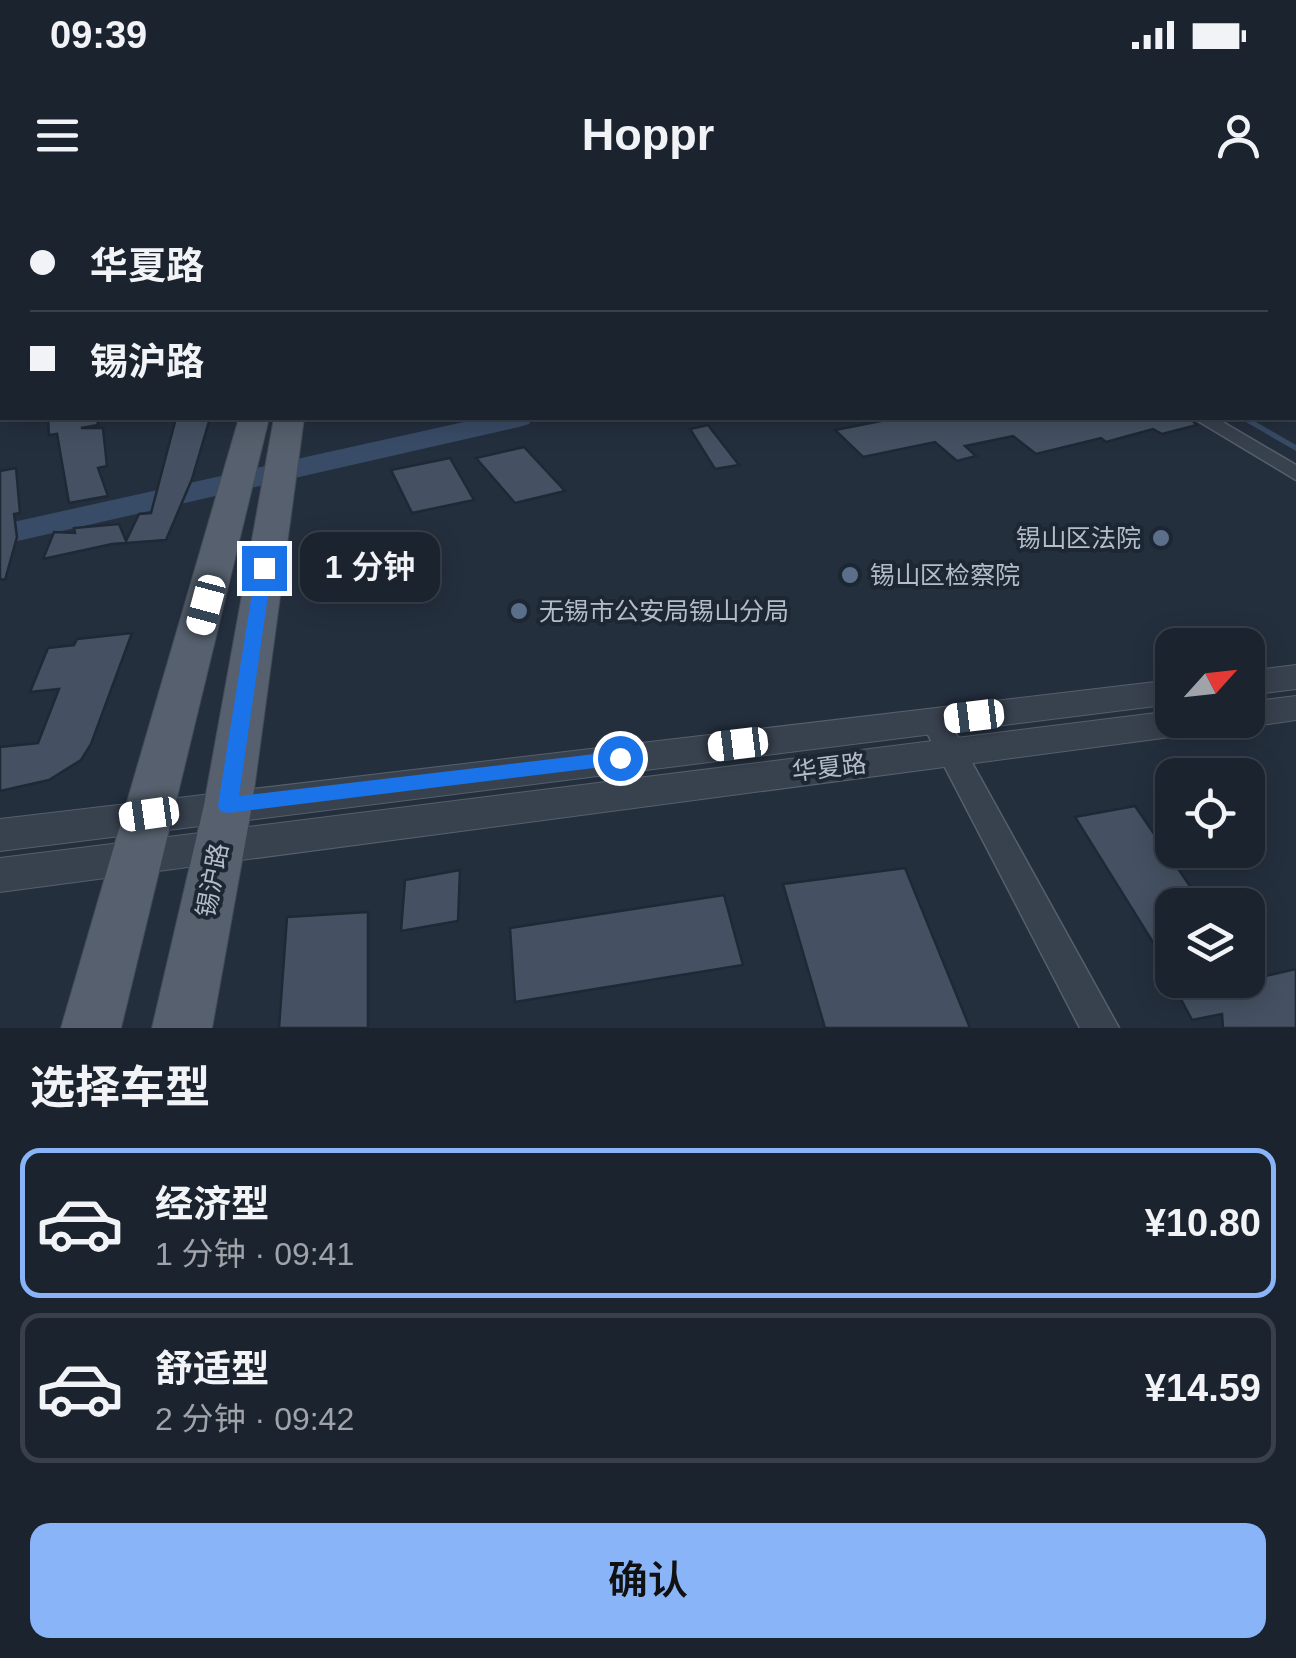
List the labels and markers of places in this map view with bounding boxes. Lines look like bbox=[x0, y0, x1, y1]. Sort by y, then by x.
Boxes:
place label: 锡山区法院 bbox=[1016, 524, 1141, 552]
marker: 锡山区法院 bbox=[1150, 527, 1172, 549]
place label: 锡山区检察院 bbox=[870, 561, 1020, 589]
marker: 锡山区检察院 bbox=[839, 564, 861, 586]
place label: 无锡市公安局锡山分局 bbox=[539, 597, 789, 625]
marker: 无锡市公安局锡山分局 bbox=[508, 600, 530, 622]

